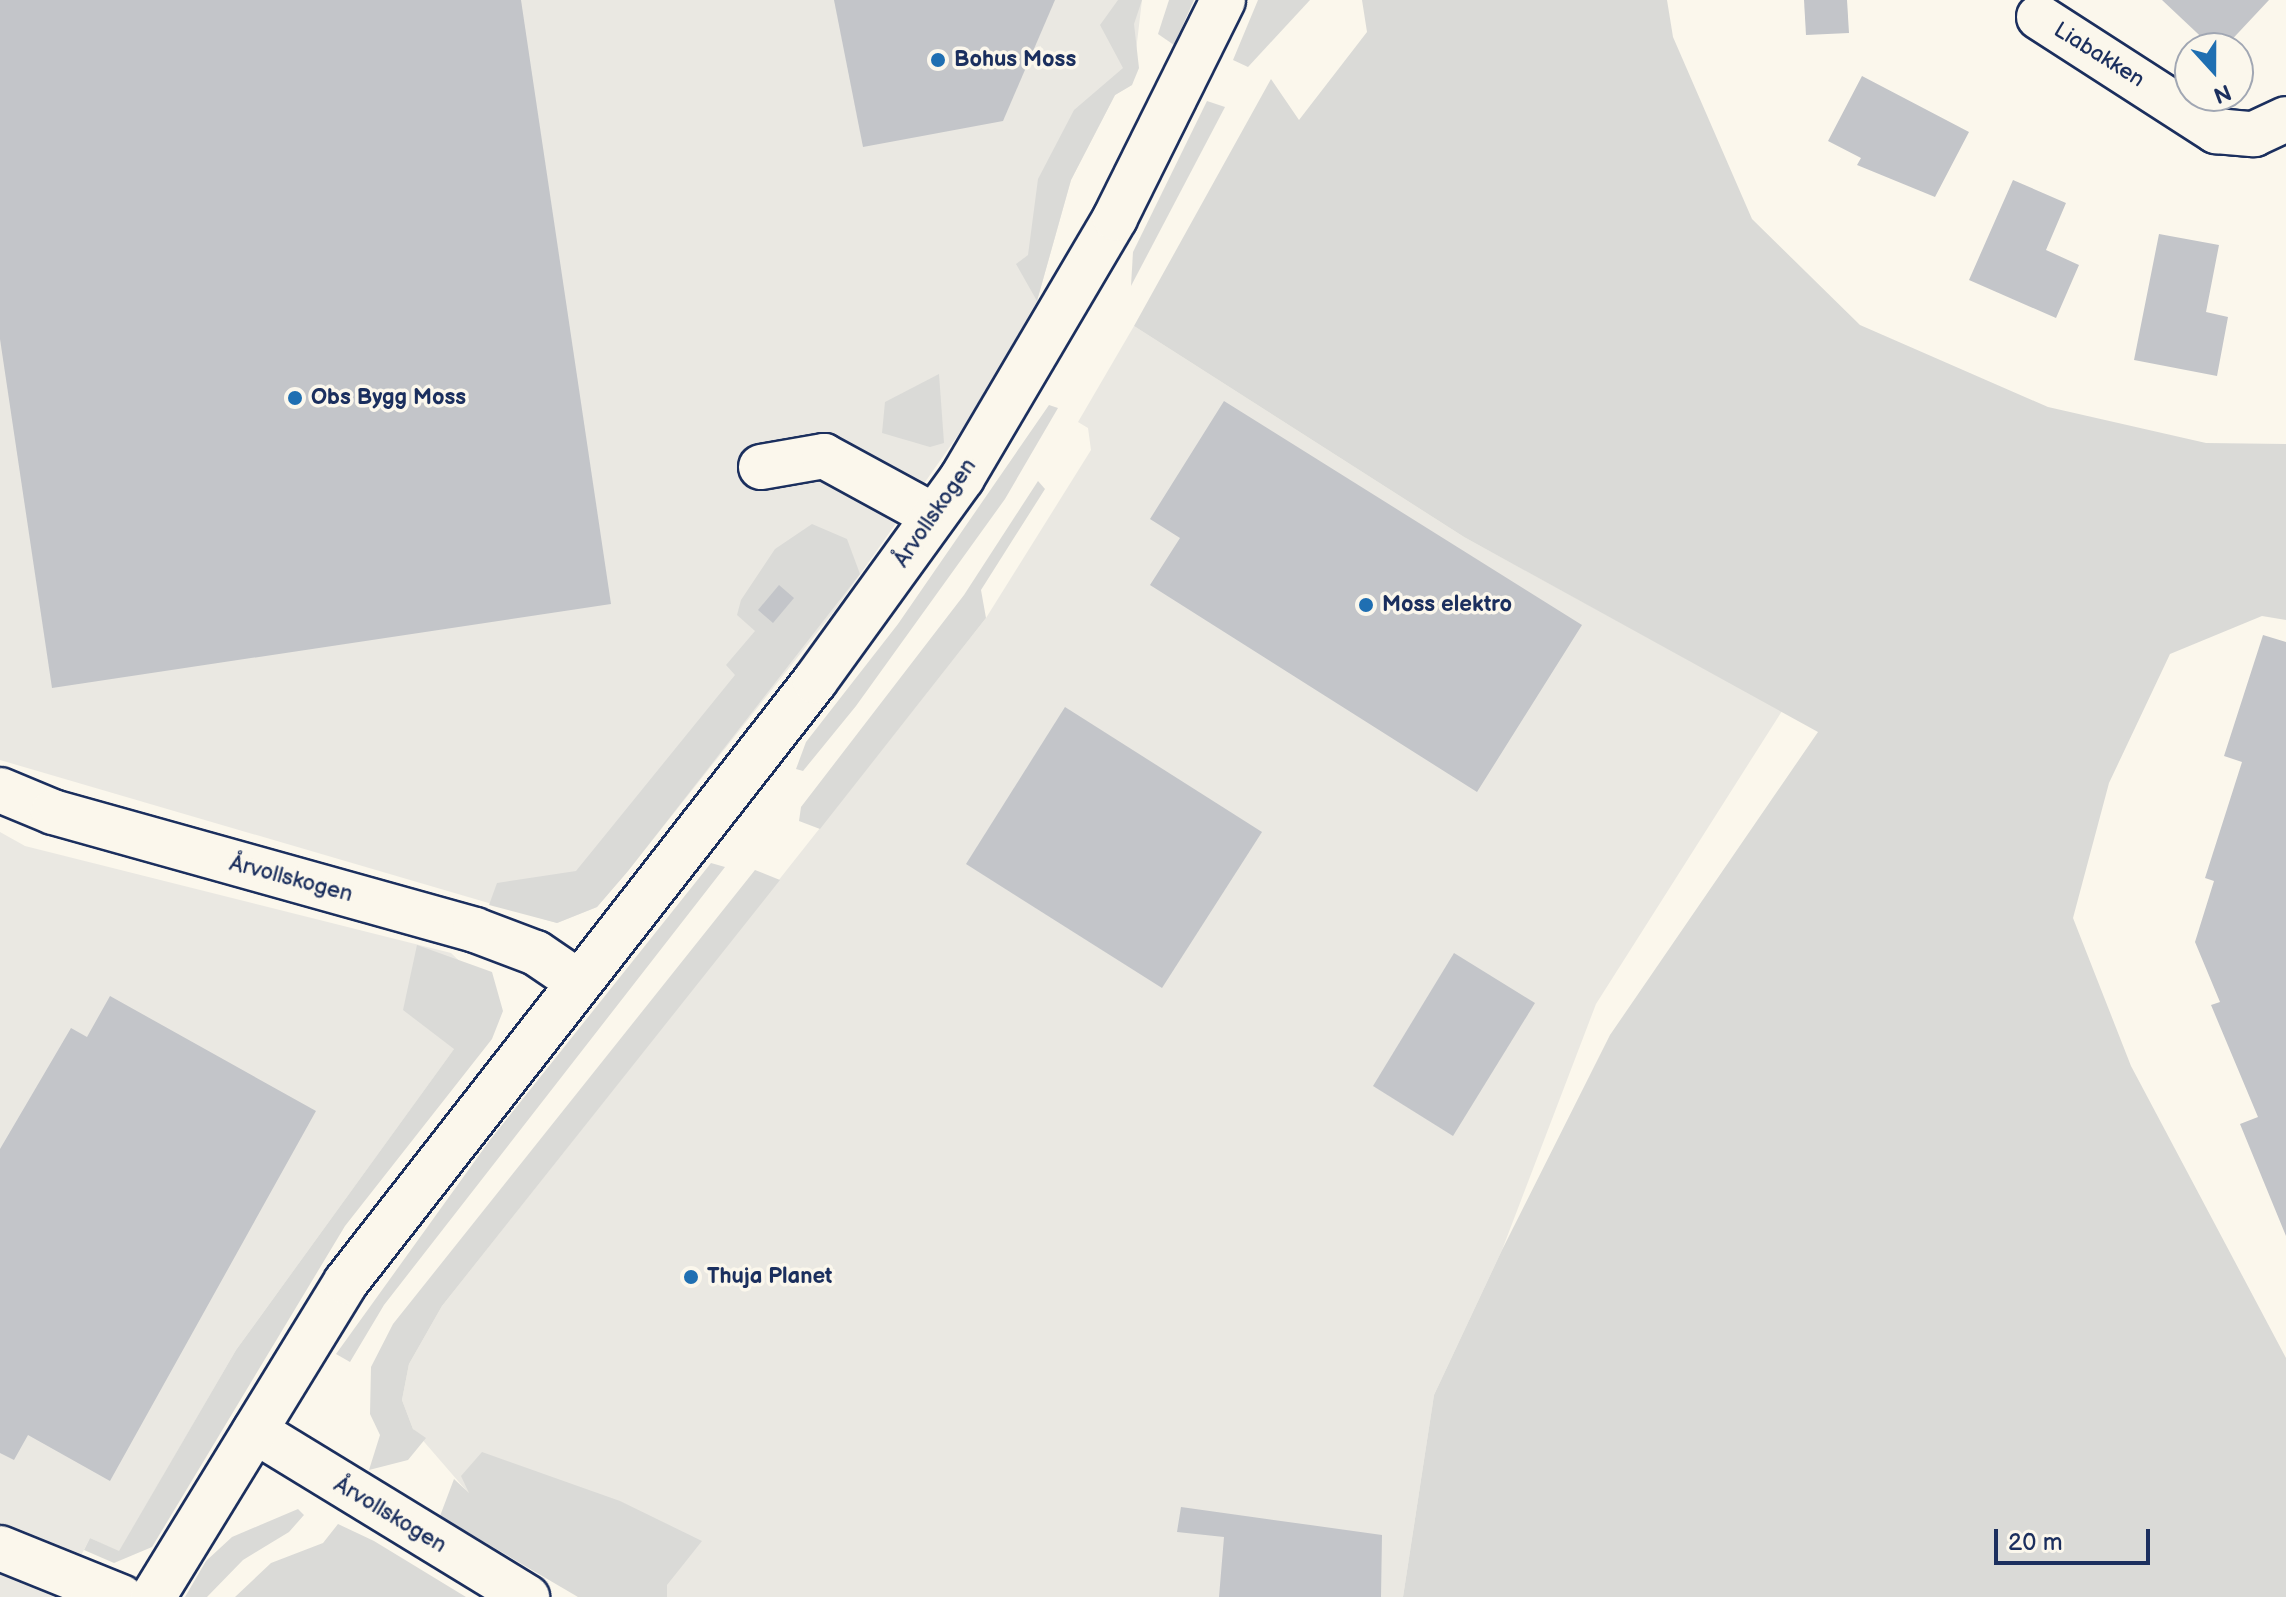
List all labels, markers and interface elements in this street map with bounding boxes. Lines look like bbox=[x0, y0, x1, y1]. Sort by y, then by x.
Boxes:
street label: Liabakken bbox=[2049, 17, 2149, 93]
north arrow bbox=[2174, 32, 2254, 112]
place label: Bohus Moss bbox=[954, 47, 1076, 73]
marker: Bohus Moss bbox=[929, 51, 947, 69]
text: N bbox=[2210, 77, 2235, 109]
place label: Obs Bygg Moss bbox=[311, 385, 466, 411]
marker: Obs Bygg Moss bbox=[286, 389, 304, 407]
street label: Årvollskogen bbox=[888, 454, 982, 572]
place label: Moss elektro bbox=[1382, 592, 1512, 618]
marker: Moss elektro bbox=[1357, 596, 1375, 614]
street label: Årvollskogen bbox=[227, 850, 355, 908]
place label: Thuja Planet bbox=[707, 1264, 832, 1290]
marker: Thuja Planet bbox=[682, 1268, 700, 1286]
street label: Årvollskogen bbox=[329, 1471, 451, 1559]
scale bar bbox=[1998, 1513, 2154, 1563]
text: 20 m bbox=[2008, 1528, 2063, 1557]

